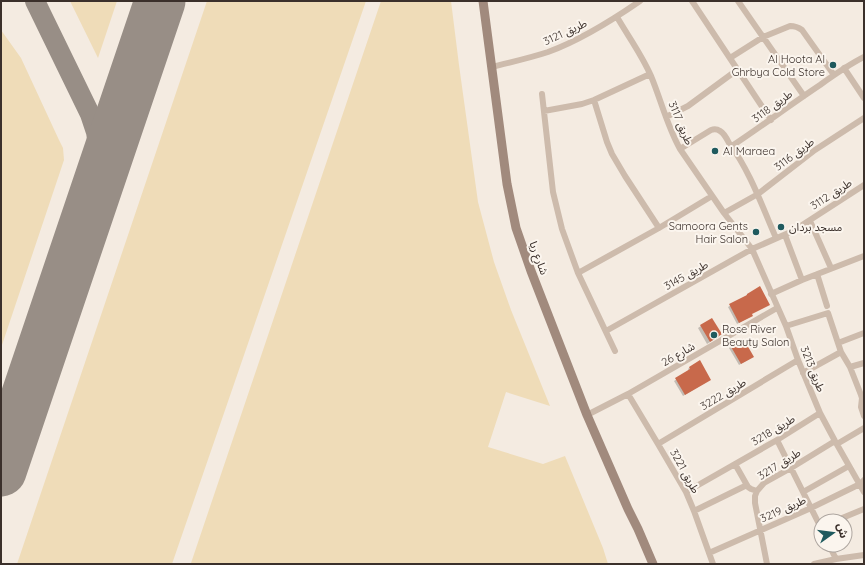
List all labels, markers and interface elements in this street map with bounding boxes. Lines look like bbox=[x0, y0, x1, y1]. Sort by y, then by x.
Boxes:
street label: طريق 3121 bbox=[541, 16, 589, 48]
place label: Al Hoota Al Ghrbya Cold Store bbox=[732, 52, 825, 79]
marker: Al Hoota Al Ghrbya Cold Store bbox=[828, 60, 838, 70]
street label: طريق 3118 bbox=[749, 87, 795, 125]
street label: طريق 3117 bbox=[665, 99, 696, 147]
street label: طريق 3116 bbox=[771, 134, 817, 174]
place label: Al Maraea bbox=[723, 144, 775, 158]
marker: Al Maraea bbox=[710, 146, 720, 156]
street label: طريق 3112 bbox=[808, 175, 854, 213]
place label: Samoora Gents Hair Salon bbox=[669, 219, 748, 246]
place label: مسجد بردان bbox=[789, 220, 843, 234]
marker: مسجد بردان bbox=[776, 222, 786, 232]
marker: Samoora Gents Hair Salon bbox=[751, 227, 761, 237]
street label: شارع ريا bbox=[526, 239, 552, 277]
street label: طريق 3145 bbox=[662, 257, 711, 293]
place label: Rose River Beauty Salon bbox=[722, 322, 789, 349]
marker: Rose River Beauty Salon bbox=[709, 330, 719, 340]
street label: شارع 26 bbox=[659, 339, 698, 370]
street label: طريق 3213 bbox=[797, 344, 829, 394]
street label: طريق 3222 bbox=[698, 375, 748, 413]
street label: طريق 3218 bbox=[749, 412, 797, 449]
street label: طريق 3217 bbox=[755, 445, 803, 483]
street label: طريق 3221 bbox=[667, 446, 703, 496]
street label: طريق 3219 bbox=[758, 493, 808, 525]
north arrow bbox=[813, 513, 853, 553]
text: ش bbox=[834, 522, 851, 540]

